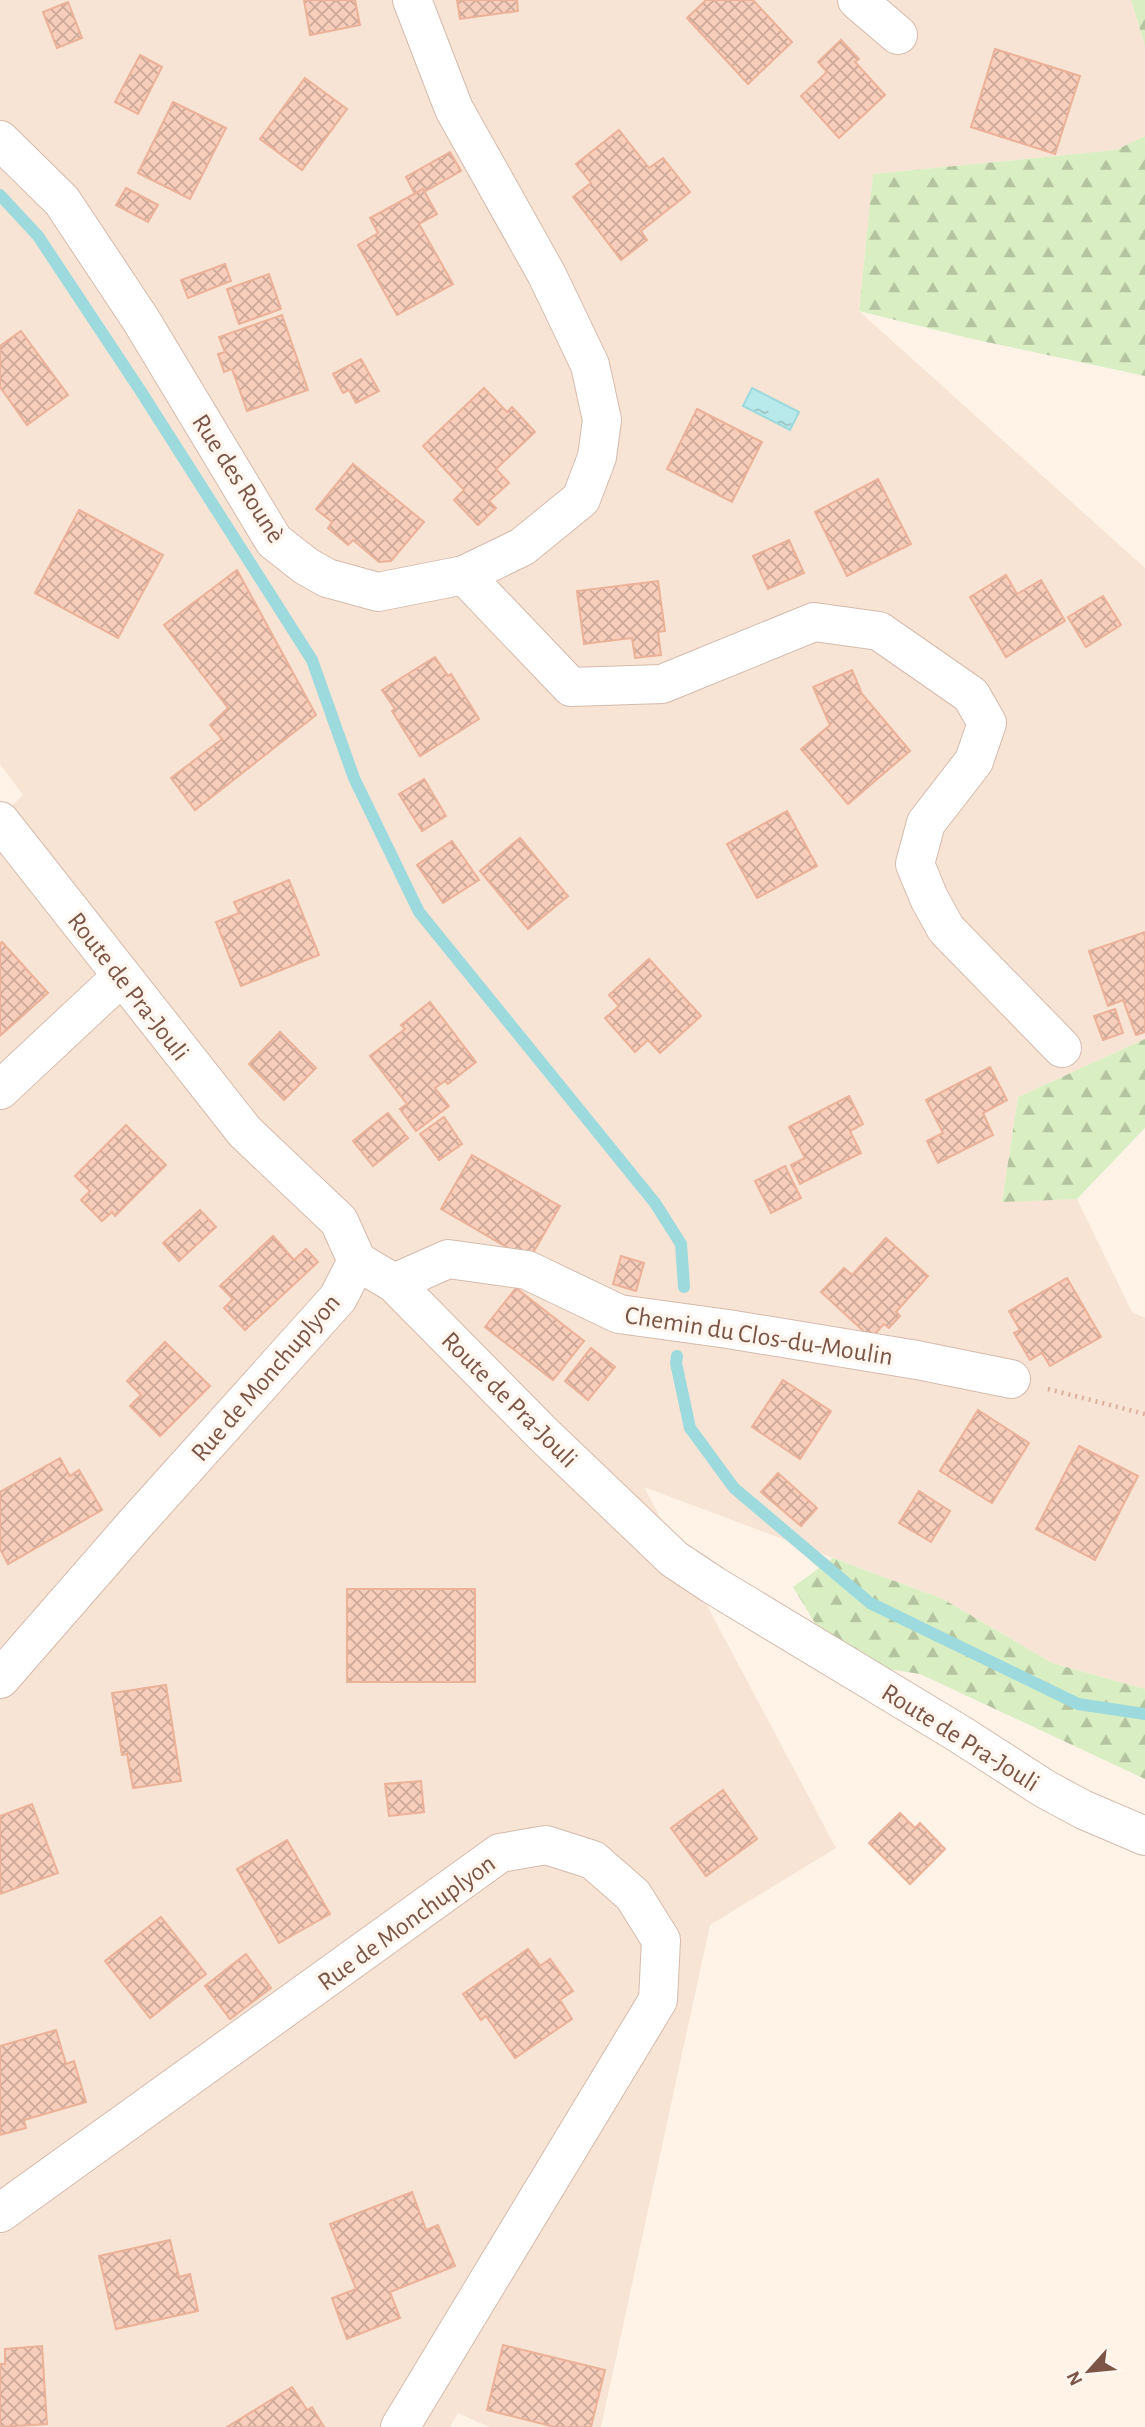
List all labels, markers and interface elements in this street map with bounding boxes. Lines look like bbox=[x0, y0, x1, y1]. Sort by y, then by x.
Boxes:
street label: Rue des Rounè bbox=[187, 410, 289, 547]
street label: Route de Pra-Jouli bbox=[62, 908, 194, 1066]
street label: Rue de Monchuplyon bbox=[186, 1289, 345, 1466]
street label: Chemin du Clos-du-Moulin bbox=[623, 1302, 895, 1370]
street label: Route de Pra-Jouli bbox=[436, 1327, 582, 1473]
street label: Route de Pra-Jouli bbox=[877, 1679, 1044, 1797]
street label: Rue de Monchuplyon bbox=[313, 1850, 500, 1996]
north arrow bbox=[1054, 2336, 1124, 2406]
text: N bbox=[1064, 2368, 1087, 2388]

